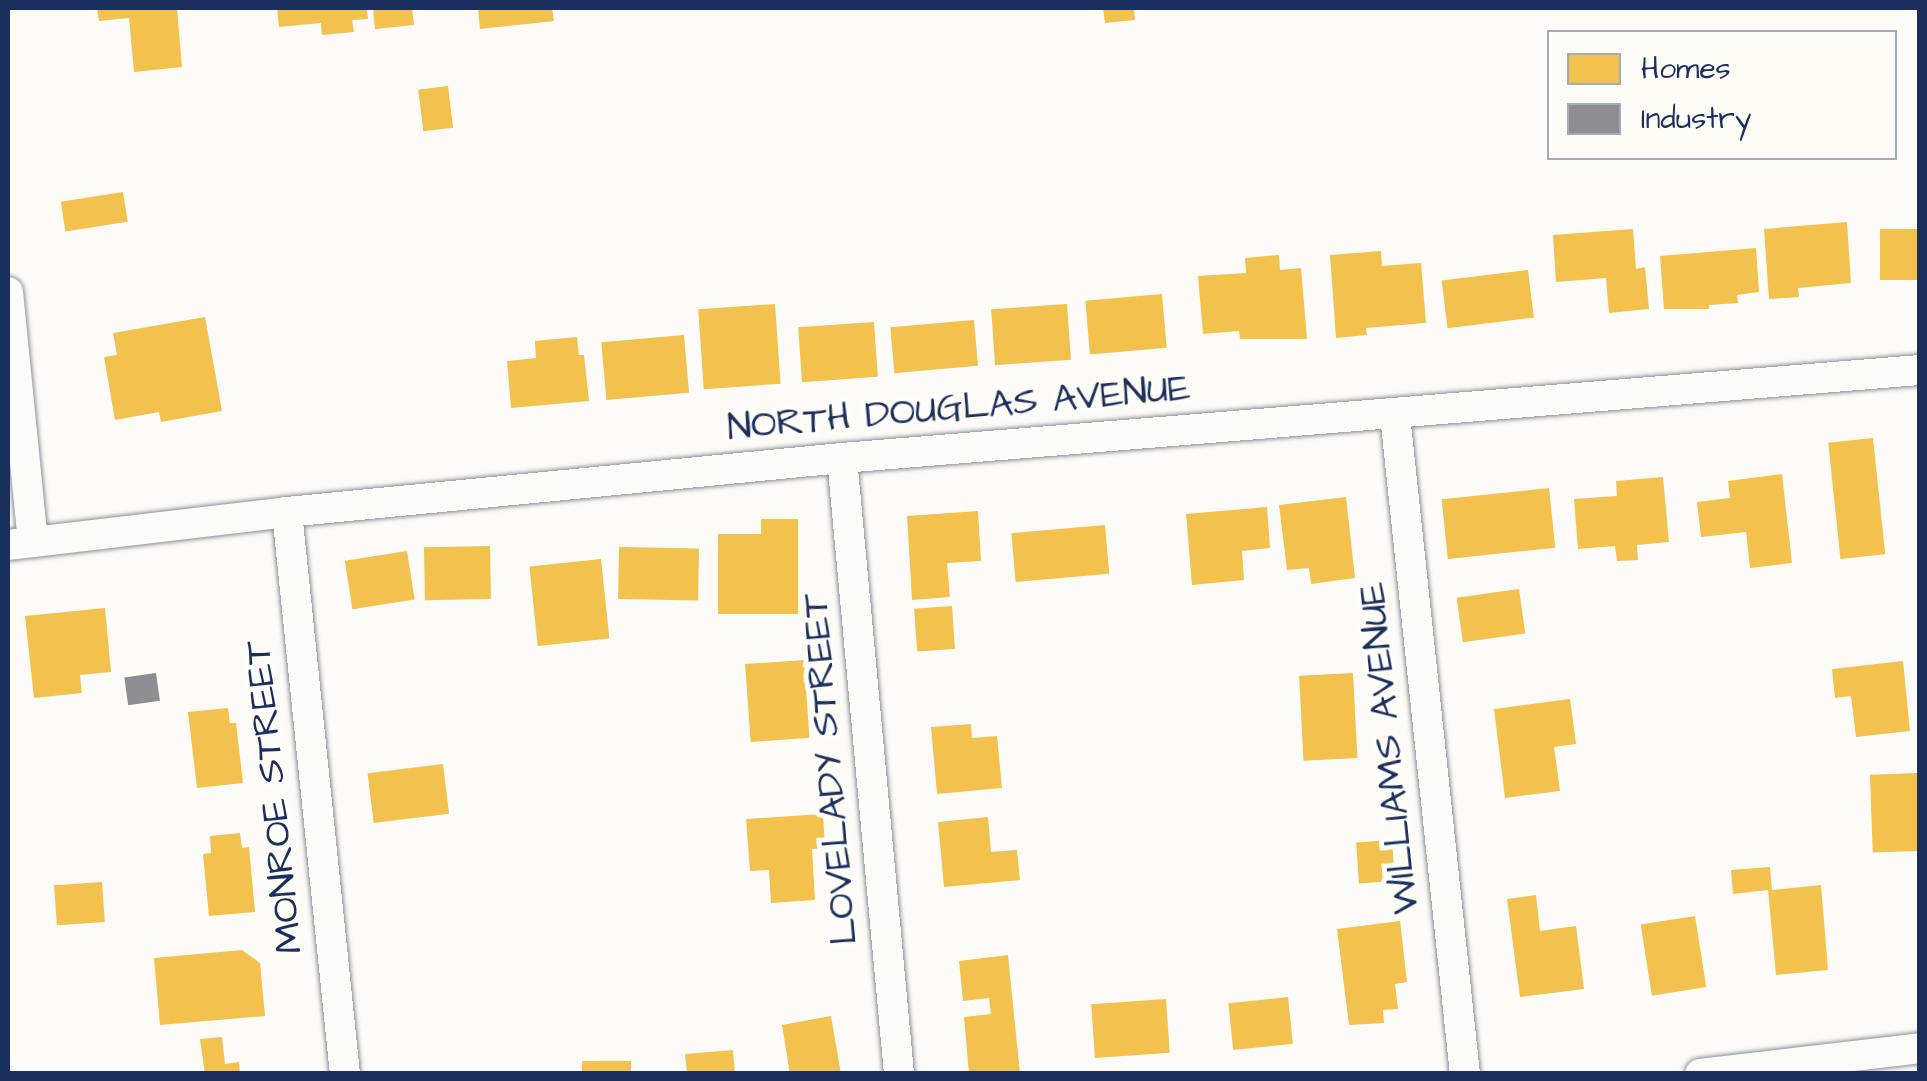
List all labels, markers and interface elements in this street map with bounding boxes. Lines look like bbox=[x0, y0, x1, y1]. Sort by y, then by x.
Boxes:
legend bbox=[1547, 30, 1897, 160]
text: Homes bbox=[1641, 48, 1731, 90]
text: Industry bbox=[1641, 98, 1751, 140]
street label: NORTH DOUGLAS AVENUE bbox=[726, 366, 1192, 452]
street label: WILLIAMS AVENUE bbox=[1350, 580, 1430, 916]
street label: LOVELADY STREET bbox=[793, 591, 869, 947]
street label: MONROE STREET bbox=[236, 638, 314, 956]

